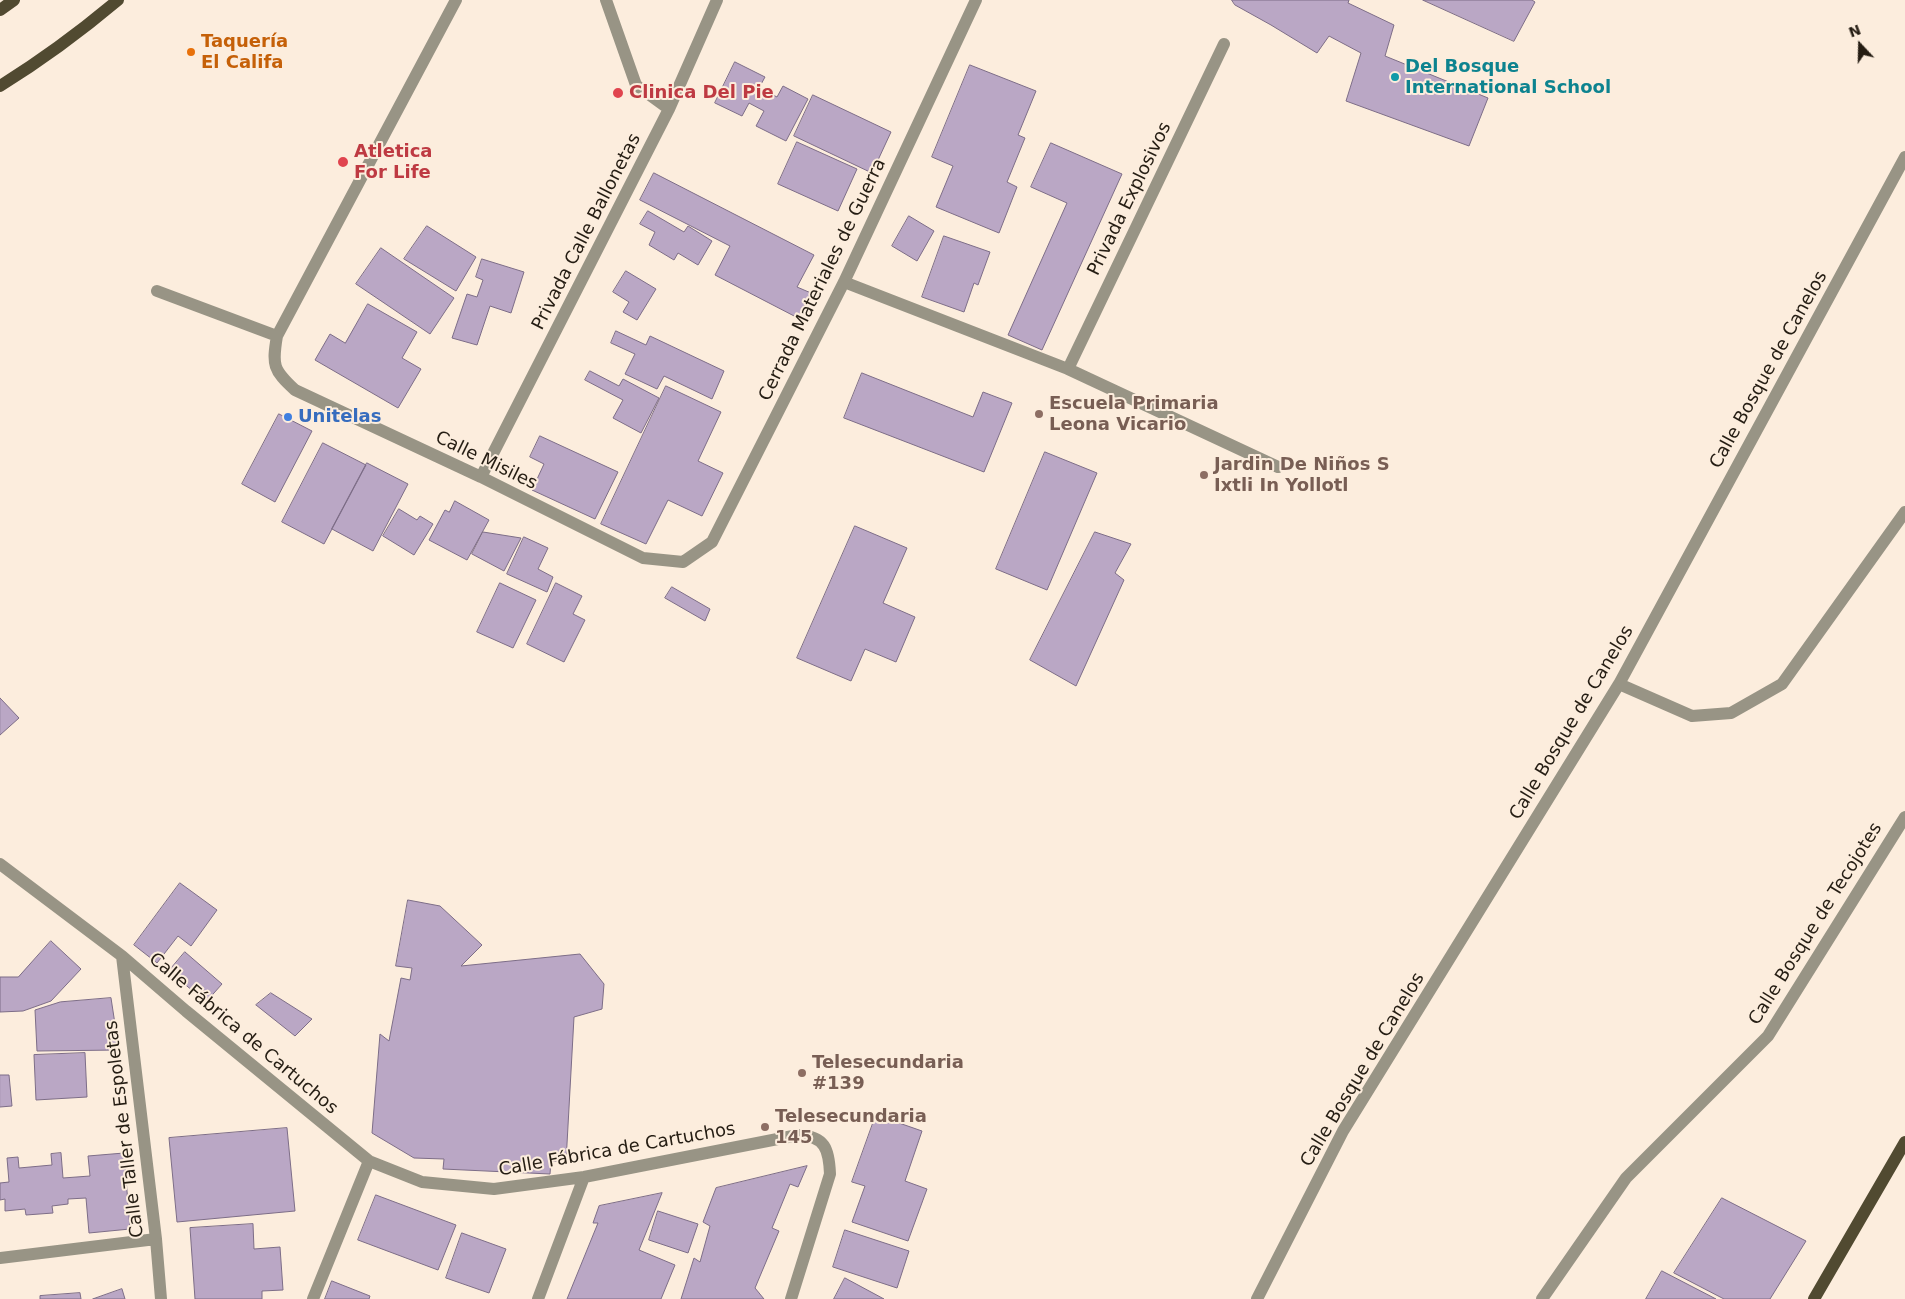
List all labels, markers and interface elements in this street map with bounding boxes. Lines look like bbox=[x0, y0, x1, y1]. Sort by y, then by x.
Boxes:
north arrow bbox=[1835, 20, 1885, 70]
text: N bbox=[1846, 21, 1863, 41]
place label: Taquería El Califa bbox=[201, 31, 288, 74]
marker: Taquería El Califa bbox=[185, 46, 197, 58]
place label: Del Bosque International School bbox=[1405, 56, 1611, 98]
marker: Del Bosque International School bbox=[1389, 71, 1401, 83]
place label: Clinica Del Pie bbox=[629, 82, 774, 104]
marker: Clinica Del Pie bbox=[611, 86, 625, 100]
street label: Privada Explosivos bbox=[1084, 119, 1176, 279]
street label: Privada Calle Ballonetas bbox=[528, 130, 646, 334]
place label: Atletica For Life bbox=[354, 141, 433, 183]
marker: Atletica For Life bbox=[336, 155, 350, 169]
street label: Cerrada Materiales de Guerra bbox=[755, 155, 891, 405]
street label: Calle Bosque de Canelos bbox=[1706, 267, 1832, 473]
place label: Escuela Primaria Leona Vicario bbox=[1049, 393, 1219, 436]
place label: Unitelas bbox=[298, 406, 381, 428]
marker: Escuela Primaria Leona Vicario bbox=[1033, 408, 1045, 420]
marker: Unitelas bbox=[282, 411, 294, 423]
street label: Calle Misiles bbox=[431, 427, 541, 495]
place label: Jardin De Niños S Ixtli In Yollotl bbox=[1214, 454, 1390, 496]
marker: Jardin De Niños S Ixtli In Yollotl bbox=[1198, 469, 1210, 481]
street label: Calle Bosque de Canelos bbox=[1505, 622, 1639, 824]
street label: Calle Bosque de Tecojotes bbox=[1745, 819, 1887, 1029]
street label: Calle Fábrica de Cartuchos bbox=[144, 949, 342, 1119]
street label: Calle Bosque de Canelos bbox=[1296, 969, 1430, 1171]
street label: Calle Taller de Espoletas bbox=[101, 1019, 149, 1239]
place label: Telesecundaria #139 bbox=[812, 1052, 964, 1094]
marker: Telesecundaria #139 bbox=[796, 1067, 808, 1079]
place label: Telesecundaria 145 bbox=[775, 1106, 927, 1148]
street label: Calle Fábrica de Cartuchos bbox=[497, 1119, 737, 1181]
marker: Telesecundaria 145 bbox=[759, 1121, 771, 1133]

